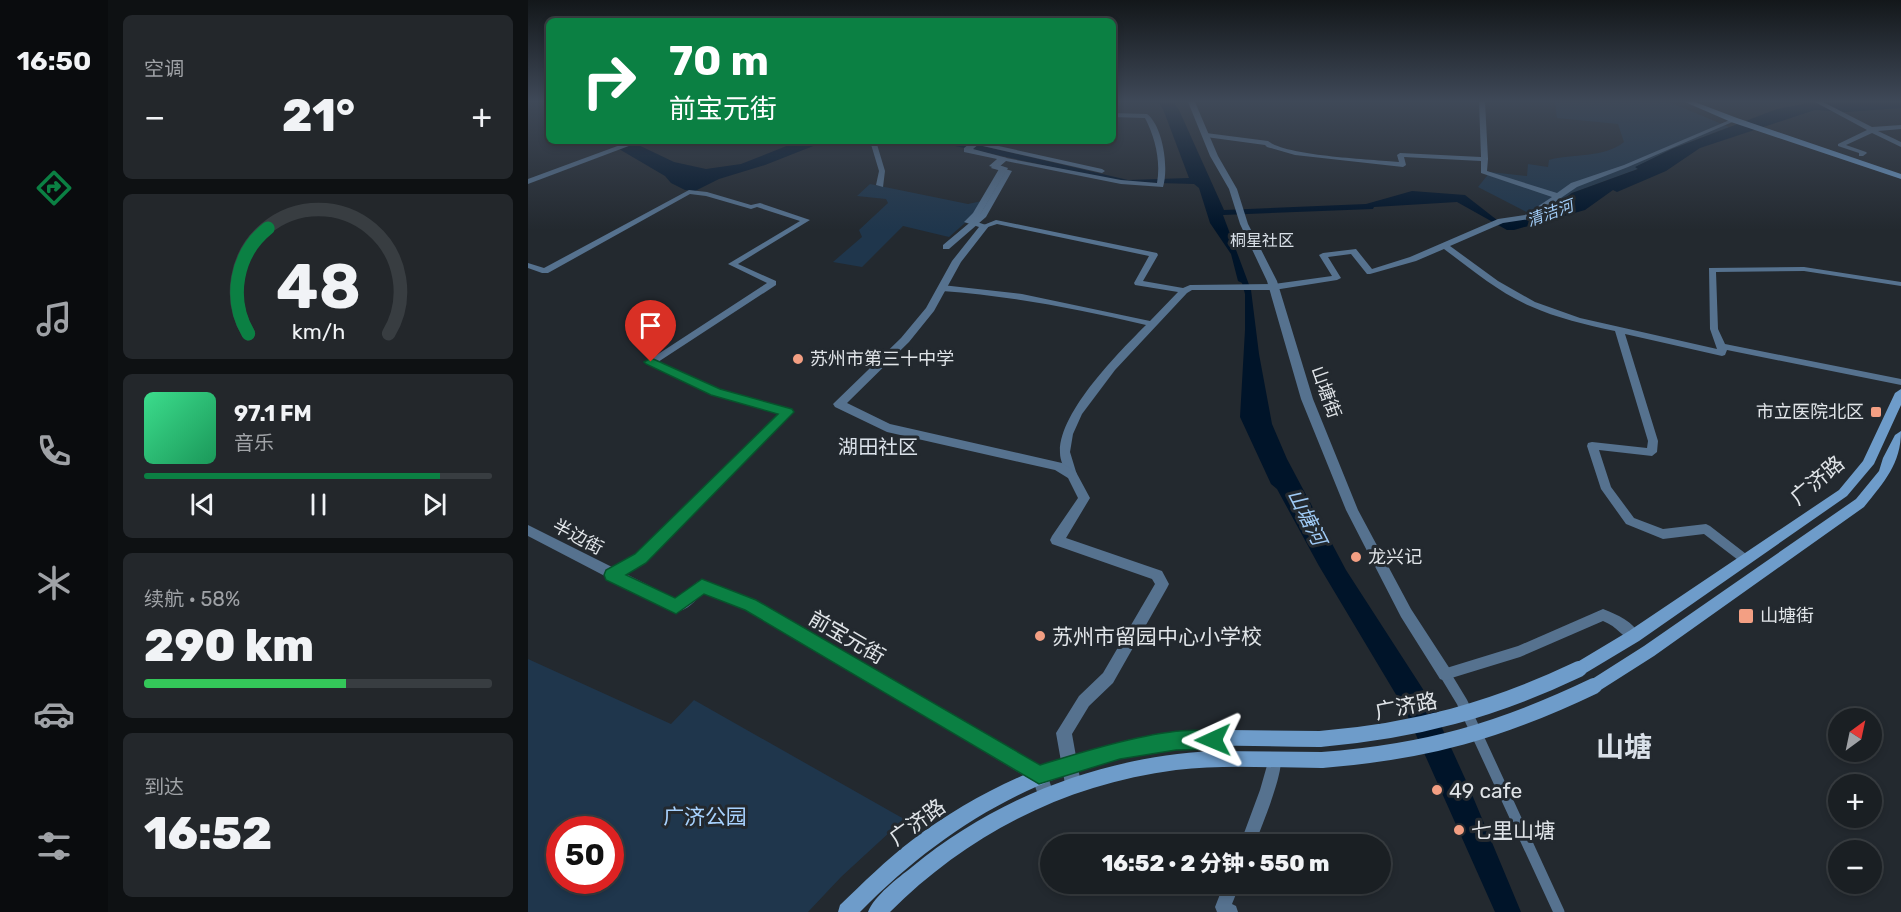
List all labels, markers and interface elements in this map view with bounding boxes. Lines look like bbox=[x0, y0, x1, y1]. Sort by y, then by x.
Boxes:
text: 70 m bbox=[669, 36, 769, 86]
icon: right bbox=[570, 42, 648, 120]
text: 16:50 bbox=[17, 45, 91, 77]
text: 空调 bbox=[144, 57, 184, 81]
text: 21° bbox=[282, 89, 355, 142]
text: 前宝元街 bbox=[669, 93, 777, 125]
text: − bbox=[144, 97, 165, 136]
text: + bbox=[471, 97, 492, 136]
icon: directions bbox=[33, 167, 75, 209]
water label: 清洁河 bbox=[1524, 195, 1579, 230]
district label: 桐星社区 bbox=[1230, 231, 1294, 250]
text: 48 bbox=[276, 250, 360, 324]
icon: music bbox=[33, 298, 75, 340]
pin bbox=[625, 300, 676, 362]
icon: arrive bbox=[634, 309, 667, 342]
text: km/h bbox=[291, 319, 345, 344]
place label: 苏州市第三十中学 bbox=[810, 348, 954, 370]
marker: 苏州市第三十中学 bbox=[791, 352, 805, 366]
street label: 山塘街 bbox=[1306, 363, 1346, 421]
text: 97.1 FM bbox=[234, 400, 312, 427]
place label: 市立医院北区 bbox=[1756, 401, 1864, 423]
marker: 市立医院北区 bbox=[1869, 405, 1883, 419]
icon: phone bbox=[33, 430, 75, 472]
text: 音乐 bbox=[234, 431, 274, 455]
district label: 湖田社区 bbox=[838, 435, 918, 459]
street label: 广济路 bbox=[1785, 450, 1849, 510]
water label: 山塘河 bbox=[1283, 485, 1333, 553]
icon: previous bbox=[186, 488, 219, 521]
icon: pause bbox=[302, 488, 335, 521]
icon: next bbox=[418, 488, 451, 521]
street label: 半边街 bbox=[549, 515, 607, 559]
place label: 龙兴记 bbox=[1368, 546, 1422, 568]
marker: 龙兴记 bbox=[1349, 550, 1363, 564]
icon: climate bbox=[33, 562, 75, 604]
text: 续航 · 58% bbox=[144, 587, 240, 611]
street label: 前宝元街 bbox=[804, 605, 890, 669]
place label: 山塘街 bbox=[1760, 605, 1814, 627]
marker: 山塘街 bbox=[1737, 607, 1755, 625]
text: 290 km bbox=[144, 619, 314, 672]
place label: 苏州市留园中心小学校 bbox=[1052, 624, 1262, 649]
marker: 苏州市留园中心小学校 bbox=[1033, 629, 1047, 643]
street label: 广济路 bbox=[1373, 688, 1439, 724]
icon: car bbox=[33, 693, 75, 735]
position arrow bbox=[1181, 708, 1245, 772]
north arrow bbox=[1828, 708, 1882, 762]
map controls bbox=[1828, 708, 1882, 894]
district label: 山塘 bbox=[1596, 731, 1652, 764]
button: + bbox=[1828, 774, 1882, 828]
text: 到达 bbox=[144, 775, 184, 799]
place label: 49 cafe bbox=[1449, 778, 1522, 803]
marker: 49 cafe bbox=[1430, 783, 1444, 797]
street label: 广济路 bbox=[884, 793, 950, 851]
park label: 广济公园 bbox=[663, 804, 747, 829]
text: 16:52 bbox=[144, 807, 272, 860]
speed limit sign: 50 bbox=[546, 816, 624, 894]
place label: 七里山塘 bbox=[1471, 818, 1555, 843]
marker: 七里山塘 bbox=[1452, 823, 1466, 837]
icon: filters bbox=[33, 825, 75, 867]
button: − bbox=[1828, 840, 1882, 894]
text: 16:52 · 2 分钟 · 550 m bbox=[1102, 850, 1329, 877]

